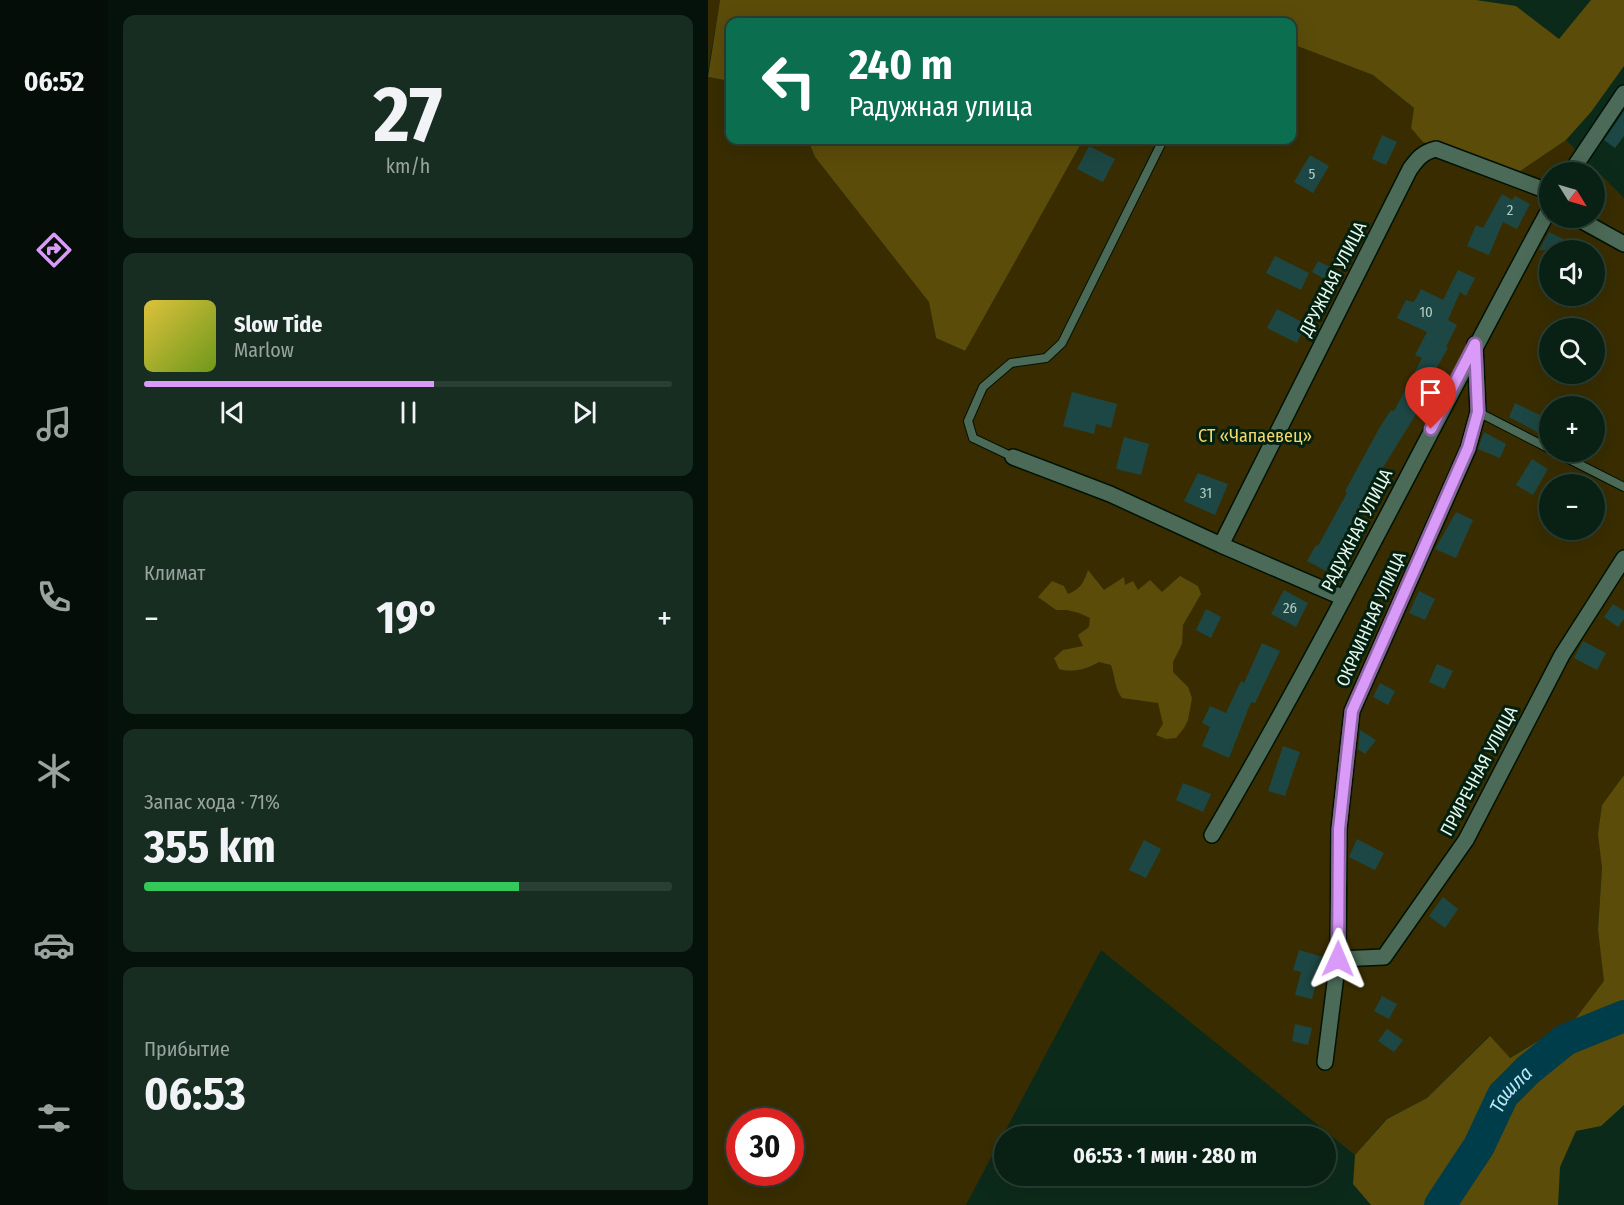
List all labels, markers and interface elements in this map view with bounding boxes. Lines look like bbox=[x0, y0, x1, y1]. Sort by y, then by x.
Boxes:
text: 240 m bbox=[849, 40, 953, 90]
icon: left bbox=[750, 42, 828, 120]
text: 06:52 bbox=[24, 66, 84, 98]
text: 27 bbox=[374, 68, 442, 162]
text: Радужная улица bbox=[849, 91, 1033, 123]
text: km/h bbox=[386, 154, 430, 178]
north arrow bbox=[1539, 162, 1605, 228]
map controls bbox=[1539, 162, 1605, 540]
house number: 5 bbox=[1309, 165, 1316, 183]
house number: 2 bbox=[1507, 201, 1514, 219]
street label: ДРУЖНАЯ УЛИЦА bbox=[1294, 217, 1372, 341]
icon: directions bbox=[33, 229, 75, 271]
button: sound bbox=[1539, 240, 1605, 306]
house number: 10 bbox=[1419, 303, 1433, 321]
text: Slow Tide bbox=[234, 311, 322, 338]
button: search bbox=[1539, 318, 1605, 384]
text: Marlow bbox=[234, 338, 294, 362]
pin bbox=[1405, 367, 1456, 429]
icon: arrive bbox=[1414, 376, 1447, 409]
icon: previous bbox=[216, 396, 249, 429]
icon: pause bbox=[392, 396, 425, 429]
icon: next bbox=[568, 396, 601, 429]
button: + bbox=[1539, 396, 1605, 462]
icon: music bbox=[33, 403, 75, 445]
park label: СТ «Чапаевец» bbox=[1198, 425, 1312, 447]
street label: РАДУЖНАЯ УЛИЦА bbox=[1317, 465, 1398, 595]
button: − bbox=[1539, 474, 1605, 540]
house number: 31 bbox=[1200, 484, 1212, 502]
street label: ОКРАИННАЯ УЛИЦА bbox=[1331, 548, 1411, 690]
text: Климат bbox=[144, 561, 205, 585]
icon: phone bbox=[33, 576, 75, 618]
text: 19° bbox=[376, 591, 440, 645]
text: − bbox=[144, 599, 159, 639]
text: + bbox=[657, 599, 672, 639]
house number: 26 bbox=[1283, 599, 1297, 617]
street label: ПРИРЕЧНАЯ УЛИЦА bbox=[1436, 702, 1523, 840]
icon: climate bbox=[33, 750, 75, 792]
text: Запас хода · 71% bbox=[144, 790, 280, 814]
text: 355 km bbox=[144, 820, 276, 874]
icon: car bbox=[33, 924, 75, 966]
position arrow bbox=[1306, 927, 1370, 991]
text: Прибытие bbox=[144, 1037, 230, 1061]
water label: Ташла bbox=[1484, 1061, 1537, 1117]
text: 06:53 bbox=[144, 1067, 246, 1121]
icon: filters bbox=[33, 1097, 75, 1139]
speed limit sign: 30 bbox=[726, 1108, 804, 1186]
text: 06:53 · 1 мин · 280 m bbox=[1073, 1142, 1257, 1169]

